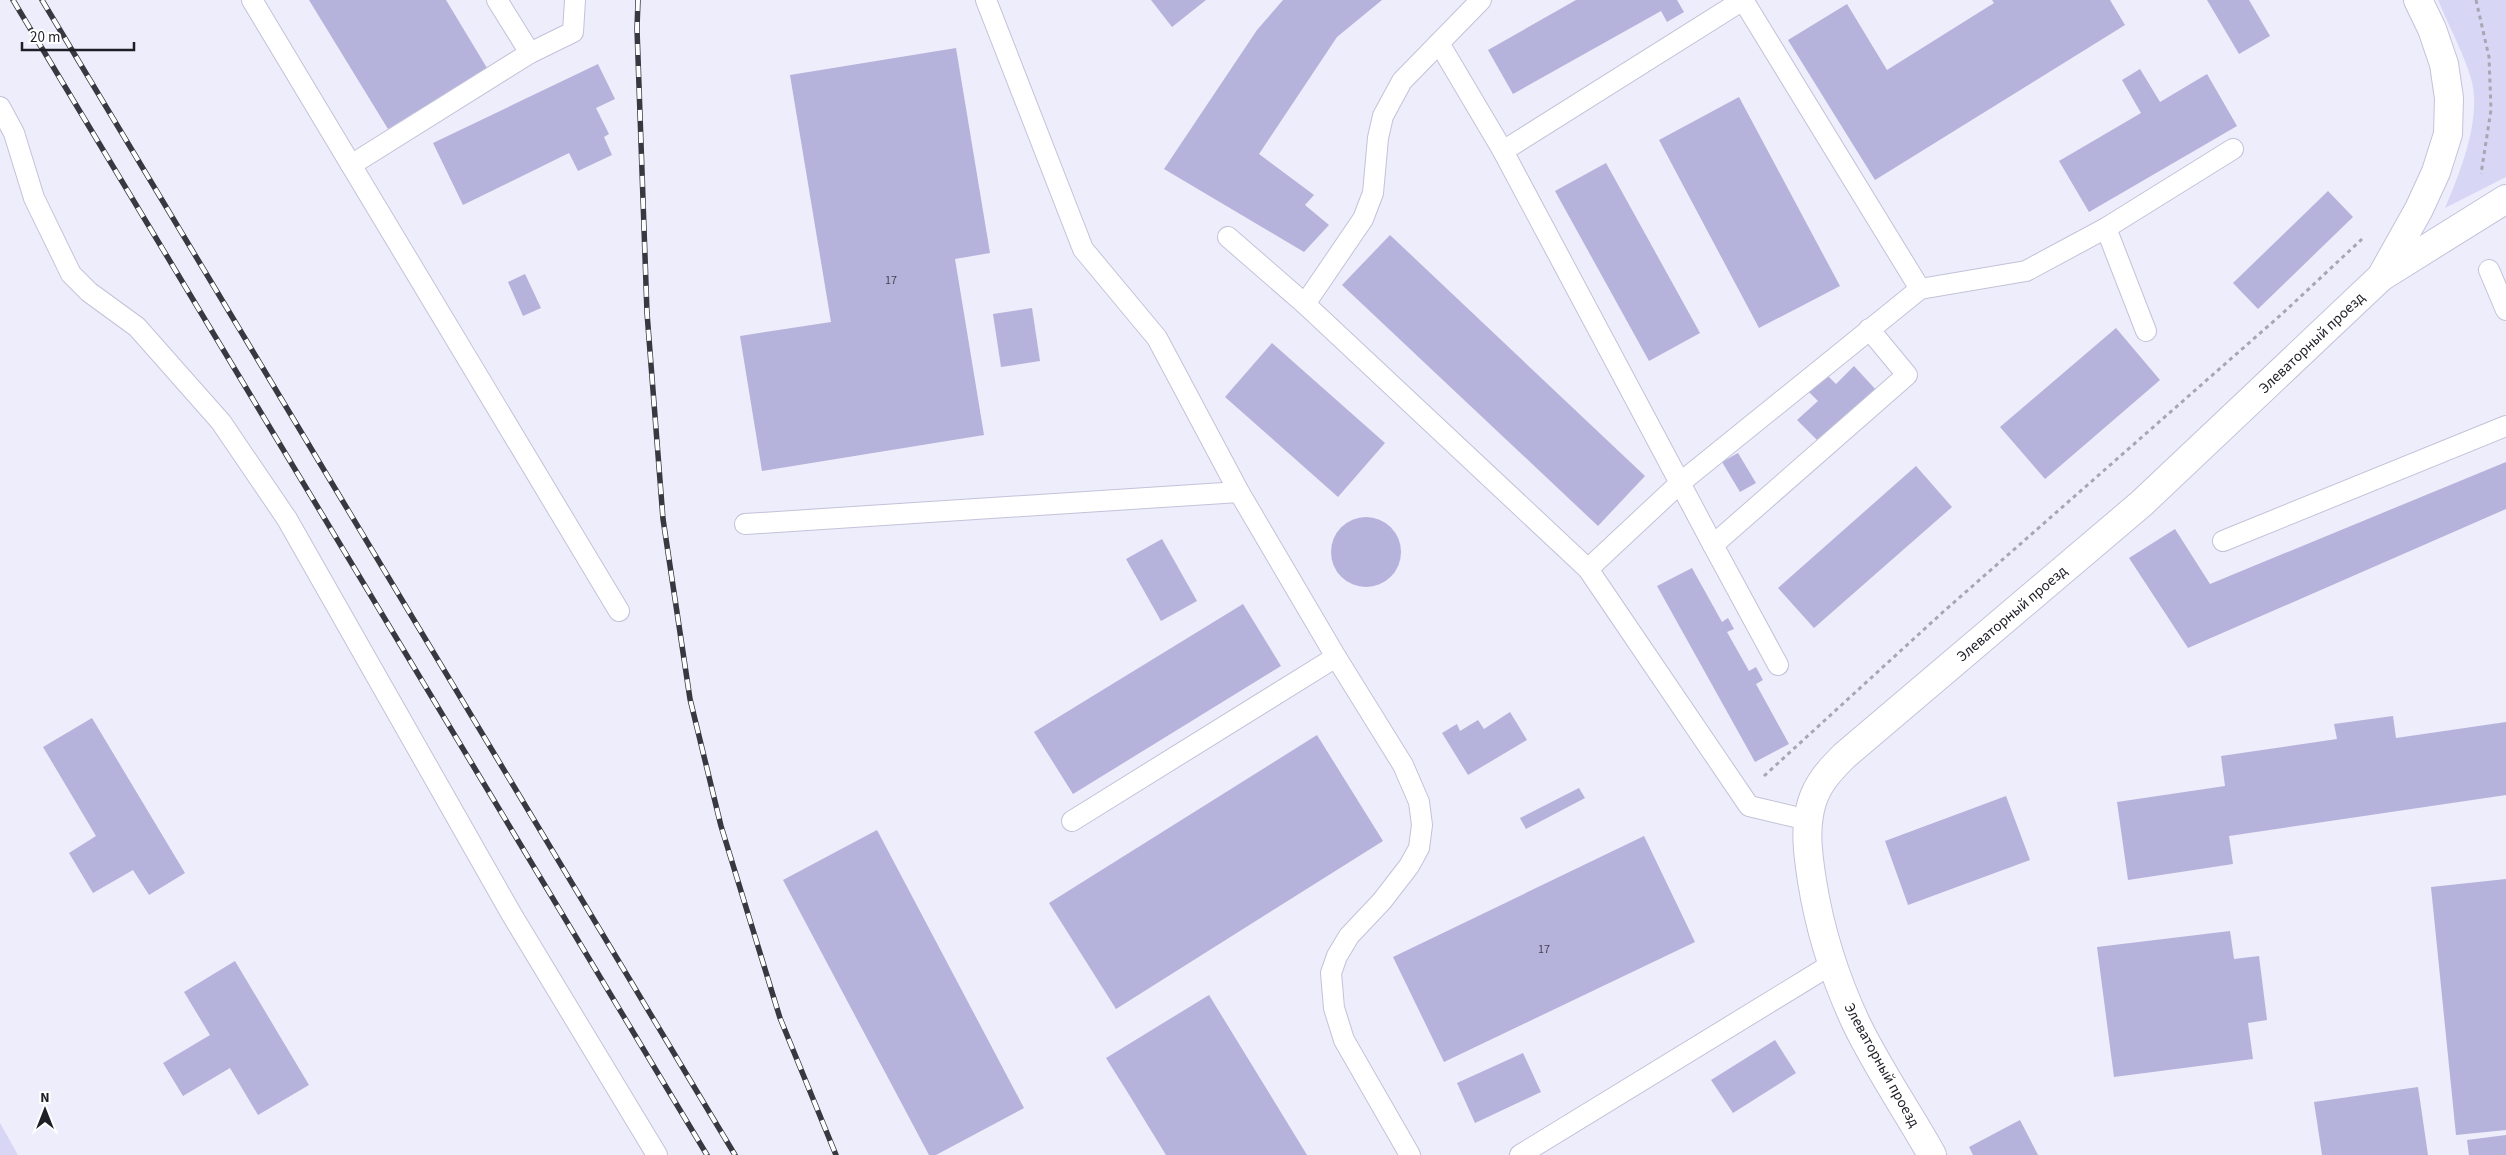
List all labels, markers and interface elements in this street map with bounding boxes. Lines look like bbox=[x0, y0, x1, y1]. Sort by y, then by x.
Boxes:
scale bar bbox=[22, 20, 135, 52]
text: 20 m bbox=[30, 27, 60, 48]
house number: 17 bbox=[885, 272, 897, 289]
street label: Элеваторный проезд bbox=[2254, 288, 2370, 399]
street label: Элеваторный проезд bbox=[1952, 561, 2072, 667]
house number: 17 bbox=[1538, 941, 1550, 958]
street label: Элеваторный проезд bbox=[1839, 999, 1924, 1131]
north arrow bbox=[20, 1085, 70, 1135]
text: N bbox=[40, 1088, 50, 1108]

